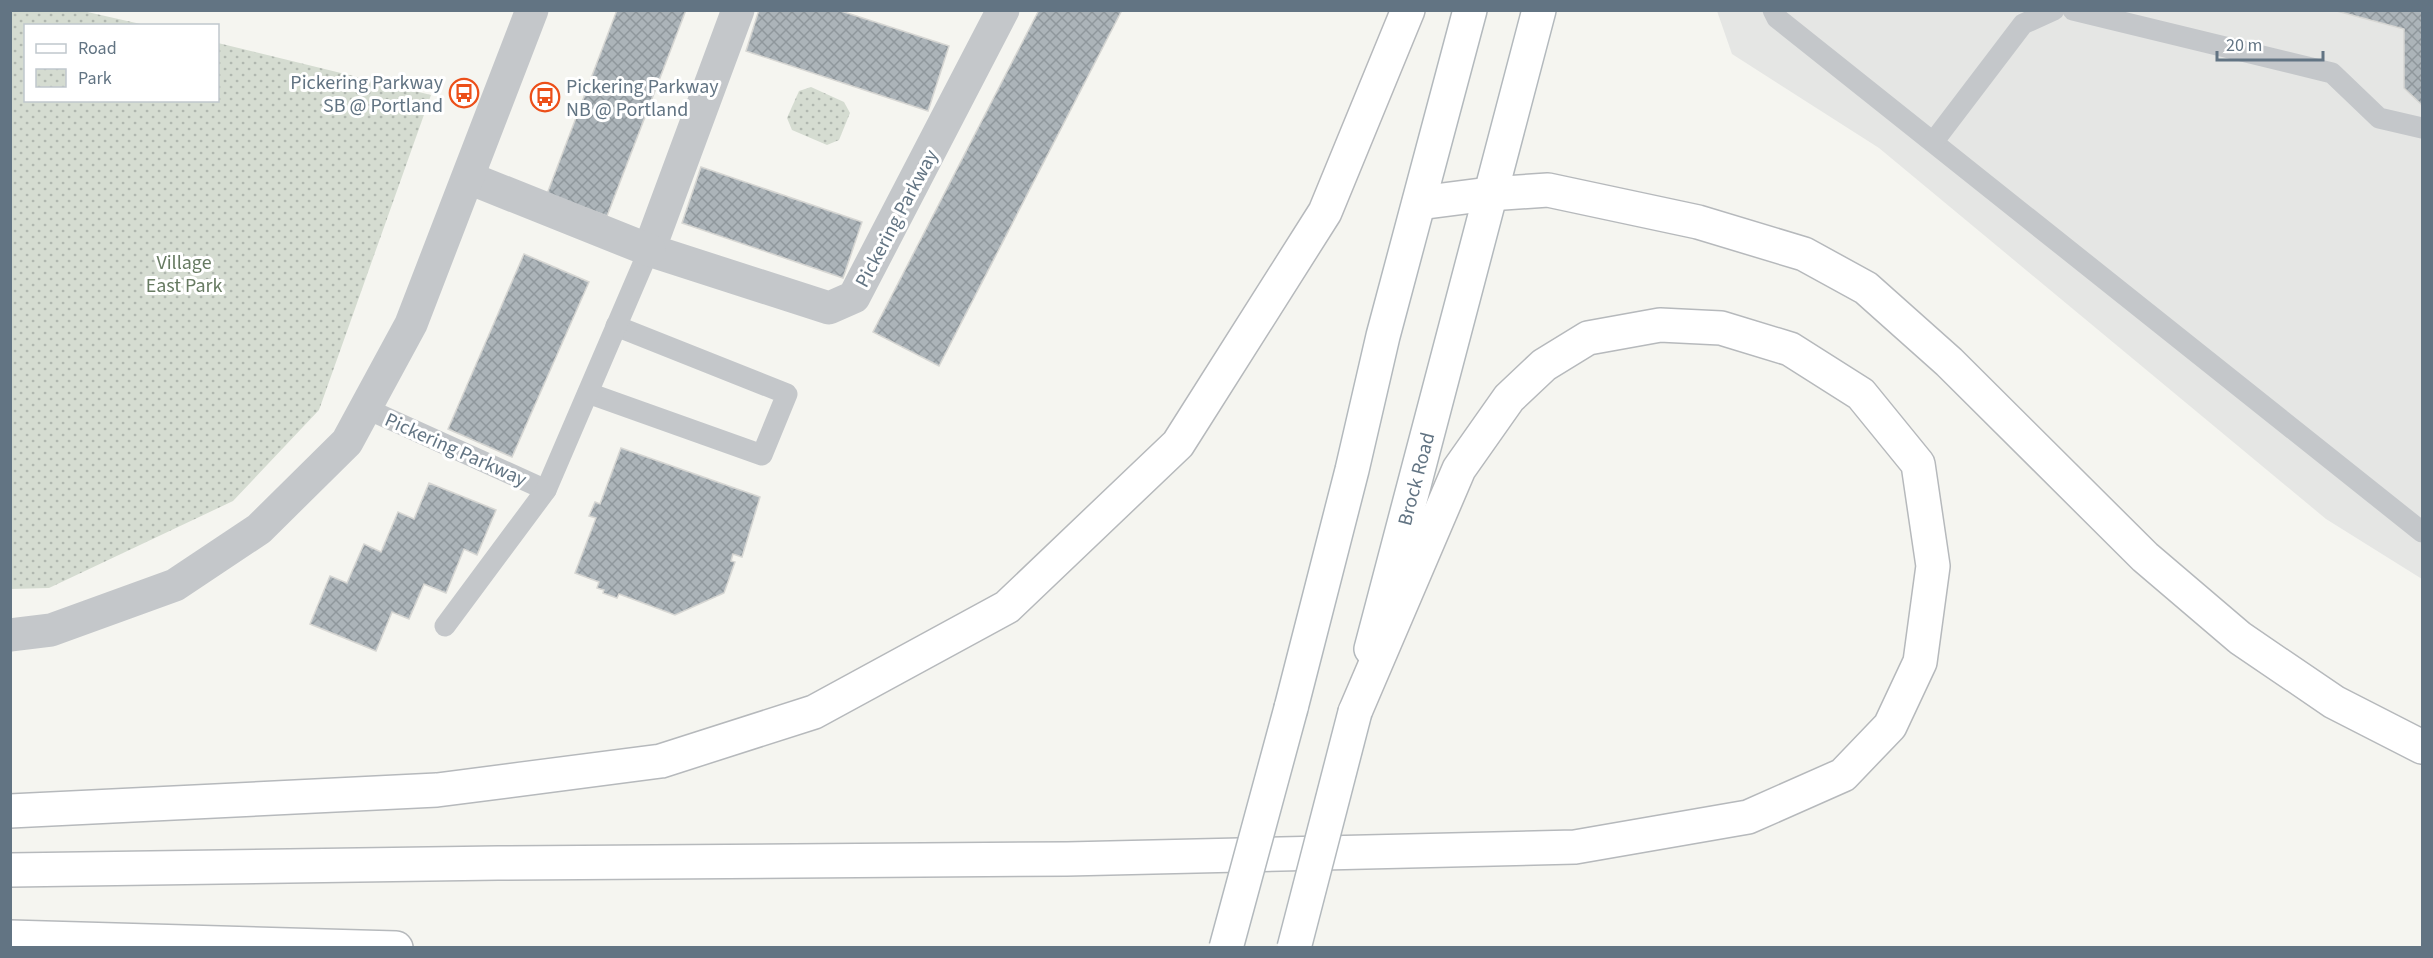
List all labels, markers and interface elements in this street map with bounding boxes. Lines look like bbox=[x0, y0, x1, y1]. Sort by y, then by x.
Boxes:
legend bbox=[24, 24, 219, 102]
scale bar bbox=[2217, 24, 2324, 62]
text: 20 m bbox=[2226, 33, 2262, 58]
text: Road bbox=[78, 36, 117, 61]
text: Park bbox=[78, 66, 112, 91]
place label: Pickering Parkway SB @ Portland bbox=[290, 69, 444, 120]
place label: Pickering Parkway NB @ Portland bbox=[566, 73, 719, 124]
bus stop icon: Pickering Parkway SB @ Portland bbox=[448, 77, 480, 109]
bus stop icon: Pickering Parkway NB @ Portland bbox=[529, 81, 561, 113]
street label: Pickering Parkway bbox=[849, 144, 945, 292]
park label: Village East Park bbox=[146, 249, 222, 300]
street label: Pickering Parkway bbox=[380, 406, 532, 494]
street label: Brock Road bbox=[1391, 429, 1442, 529]

